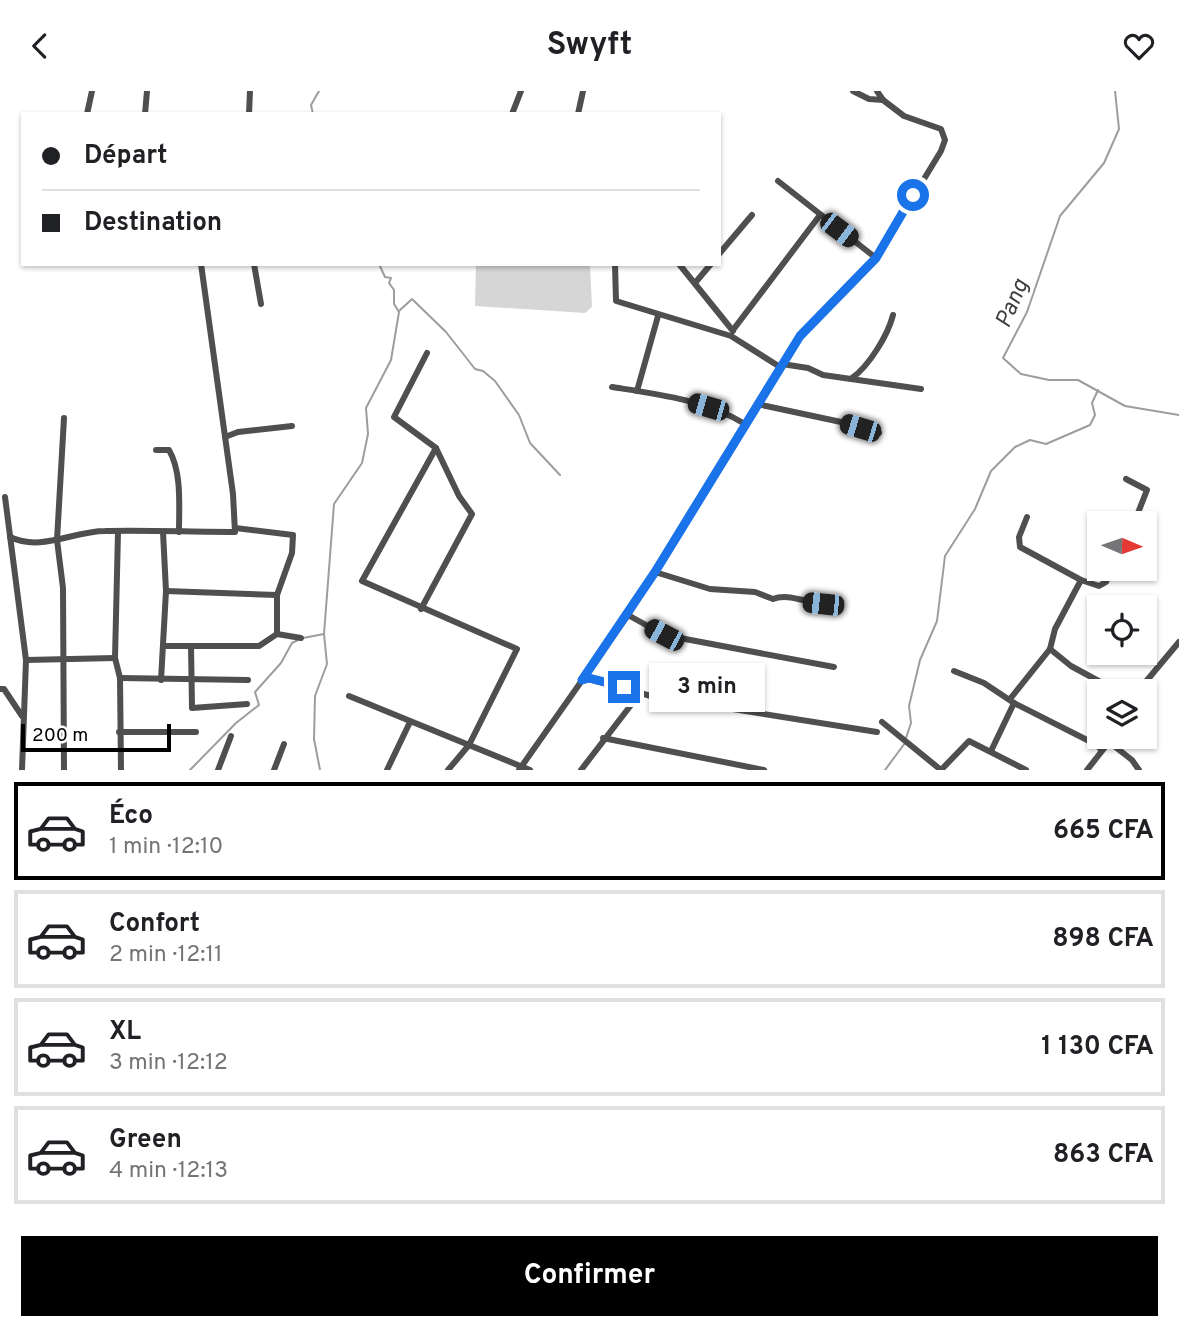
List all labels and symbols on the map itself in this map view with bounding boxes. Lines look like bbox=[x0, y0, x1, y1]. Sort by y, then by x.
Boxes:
route start bbox=[897, 179, 929, 211]
car bbox=[816, 209, 863, 251]
water label: Pang bbox=[990, 275, 1037, 333]
car bbox=[685, 391, 732, 423]
car bbox=[837, 412, 884, 444]
north arrow bbox=[1087, 511, 1157, 581]
car bbox=[802, 591, 845, 617]
car bbox=[641, 616, 688, 654]
callout: 3 min bbox=[648, 663, 764, 711]
route end bbox=[608, 671, 640, 703]
scale bar bbox=[21, 721, 172, 753]

